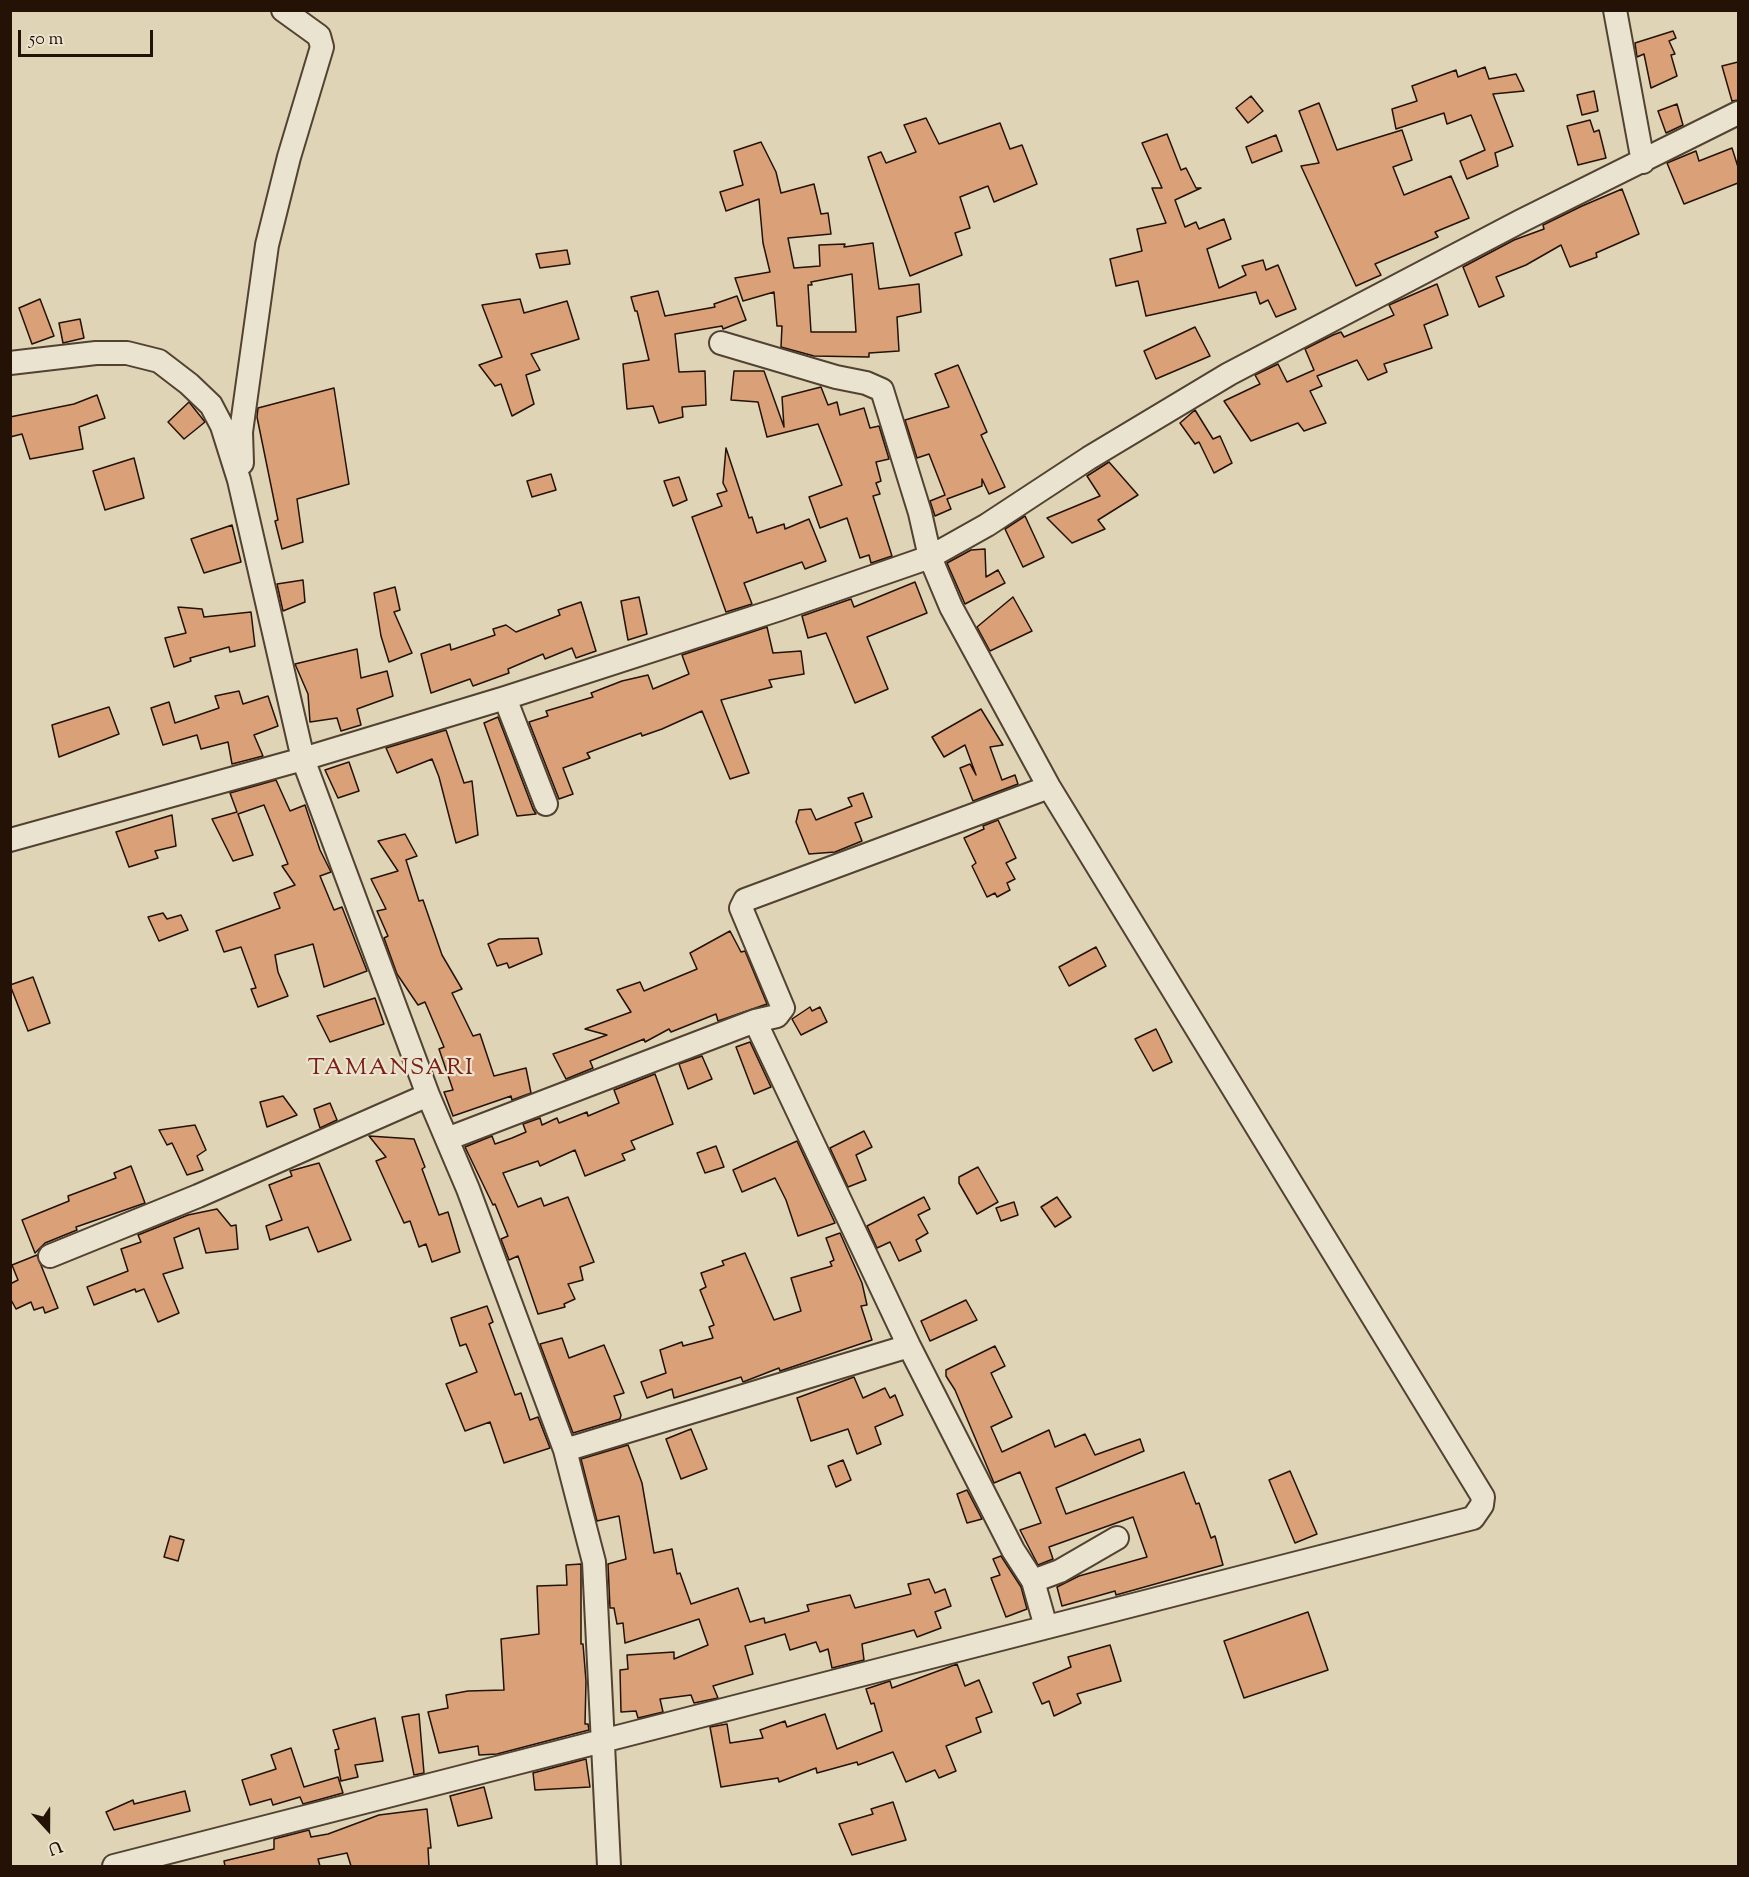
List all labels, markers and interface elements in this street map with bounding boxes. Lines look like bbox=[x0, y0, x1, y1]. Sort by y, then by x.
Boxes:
scale bar bbox=[21, 18, 156, 56]
text: 50 m bbox=[29, 27, 63, 53]
district label: TAMANSARI bbox=[308, 1056, 474, 1084]
north arrow bbox=[18, 1799, 78, 1859]
text: U bbox=[44, 1833, 65, 1859]

